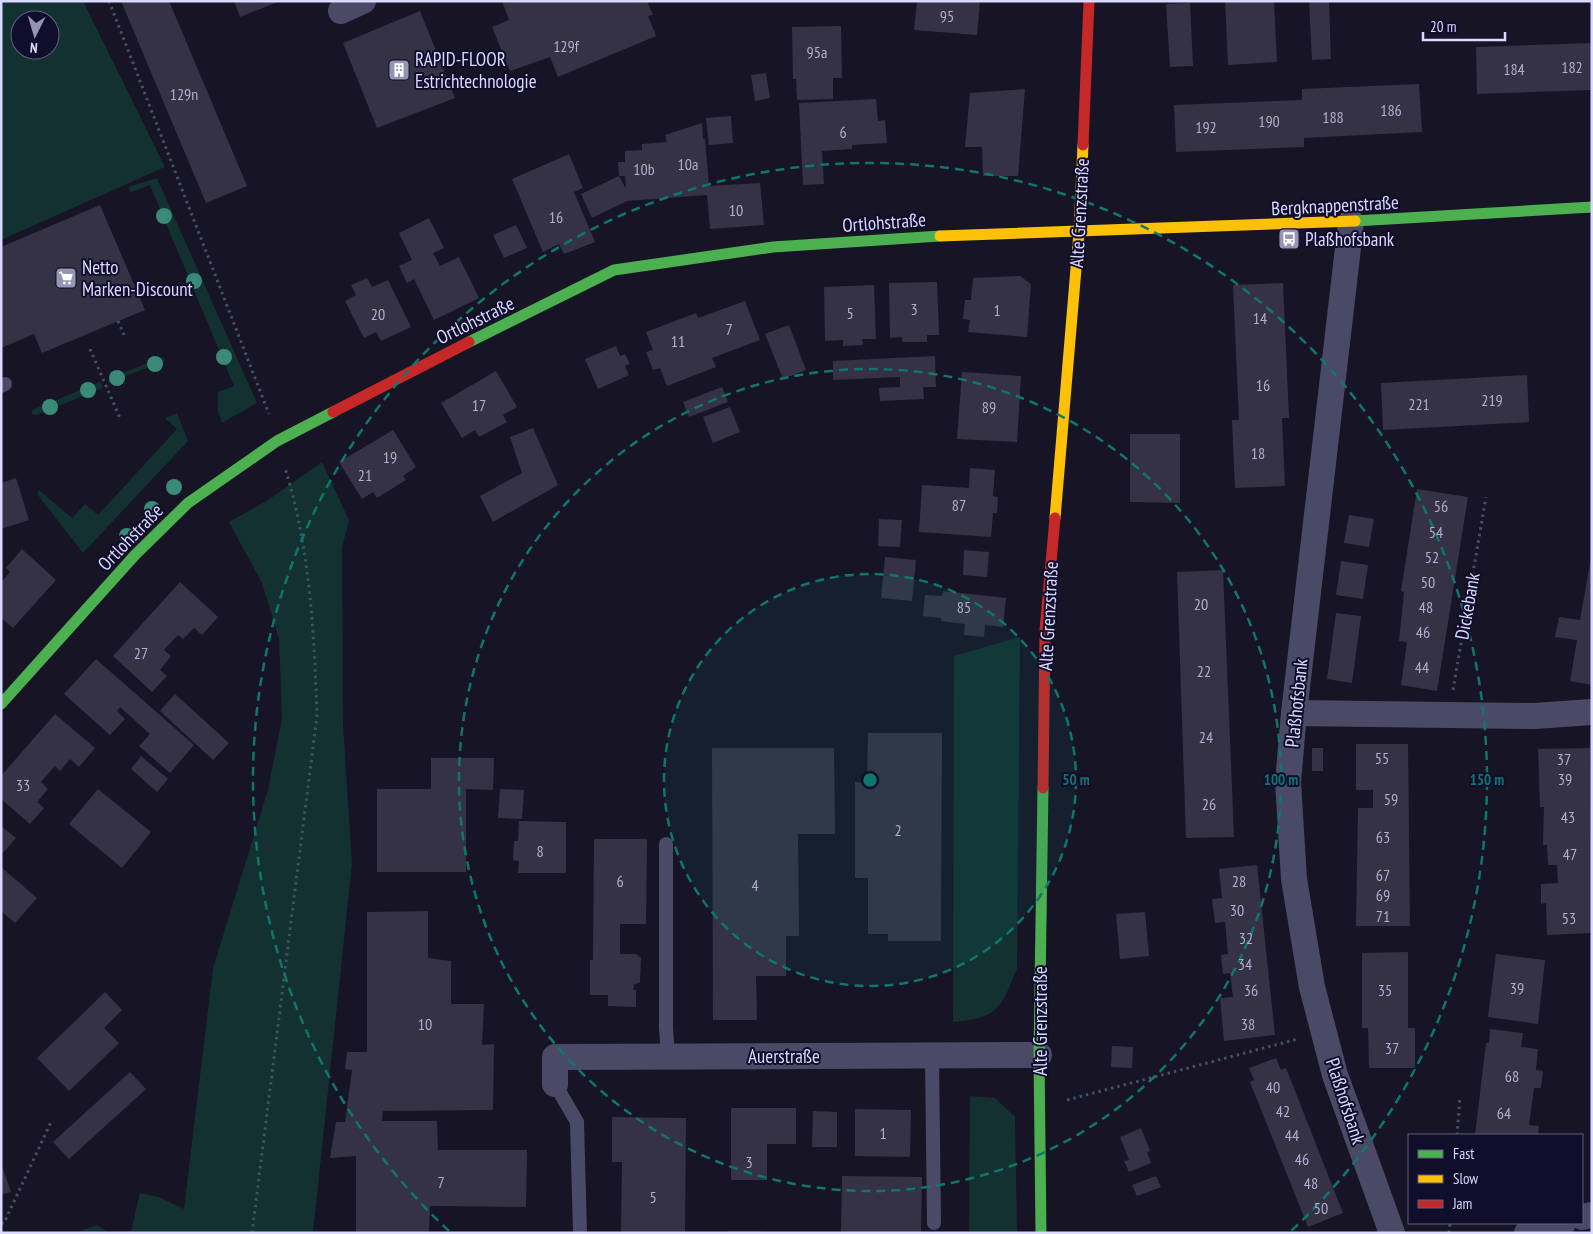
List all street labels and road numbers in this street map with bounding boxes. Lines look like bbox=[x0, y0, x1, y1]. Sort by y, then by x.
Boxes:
street label: Alte Grenzstraße bbox=[1064, 158, 1094, 268]
street label: Bergknappenstraße bbox=[1271, 190, 1400, 220]
street label: Ortlohstraße bbox=[841, 207, 927, 237]
street label: Ortlohstraße bbox=[432, 291, 518, 349]
street label: Ortlohstraße bbox=[92, 498, 168, 576]
street label: Alte Grenzstraße bbox=[1033, 561, 1063, 671]
street label: Dickebank bbox=[1449, 570, 1485, 641]
street label: Plaßhofsbank bbox=[1279, 657, 1313, 749]
street label: Alte Grenzstraße bbox=[1028, 966, 1052, 1076]
street label: Auerstraße bbox=[748, 1044, 820, 1068]
street label: Plaßhofsbank bbox=[1321, 1055, 1371, 1148]

